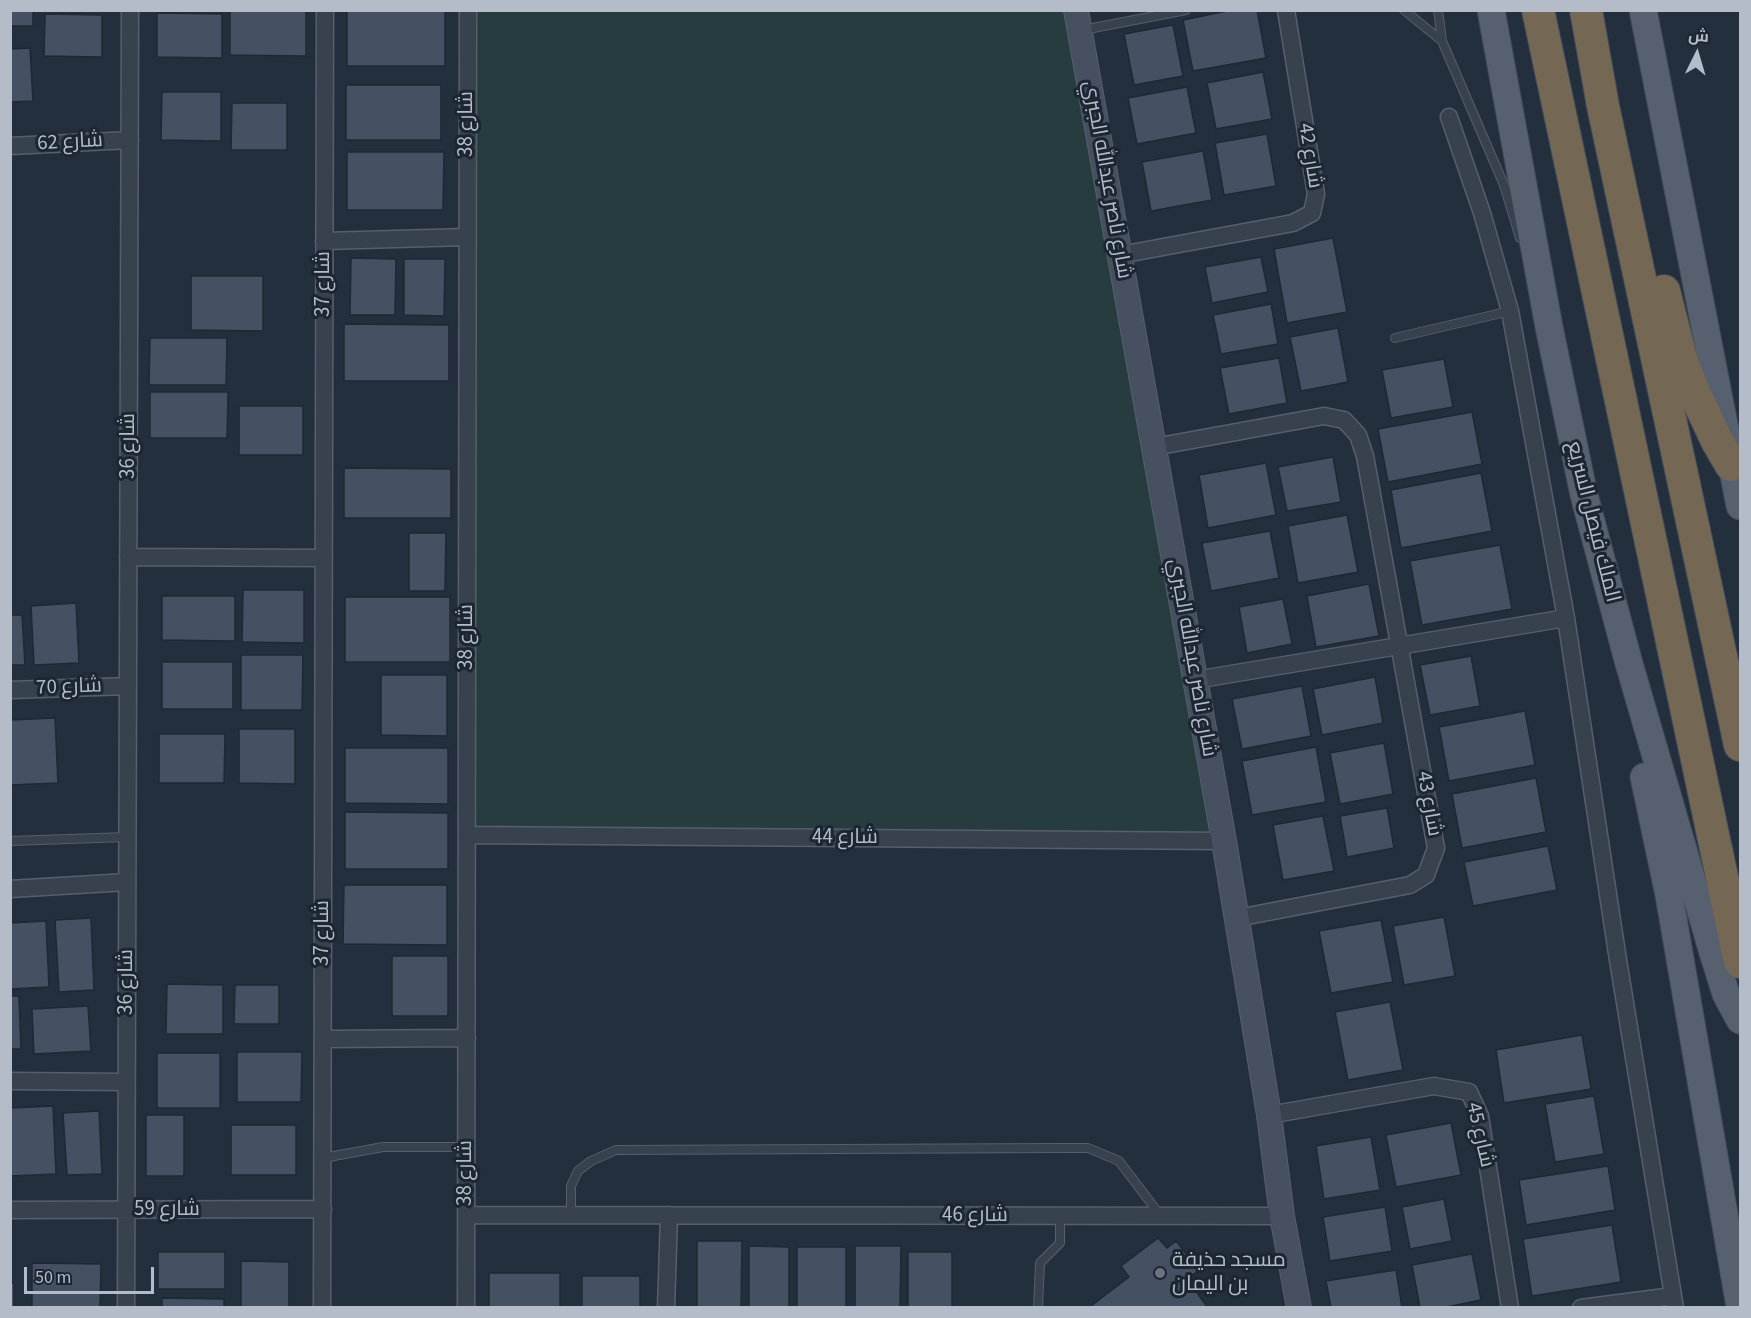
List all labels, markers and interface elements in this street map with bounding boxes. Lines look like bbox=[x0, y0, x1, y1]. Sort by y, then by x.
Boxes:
north arrow bbox=[1667, 24, 1727, 84]
text: ش bbox=[1687, 24, 1710, 48]
street label: شارع ناصر عبدالله الجبري bbox=[1076, 79, 1136, 281]
street label: شارع 38 bbox=[454, 91, 480, 157]
street label: شارع 42 bbox=[1291, 122, 1327, 190]
street label: شارع 62 bbox=[37, 129, 103, 157]
street label: شارع 37 bbox=[311, 251, 337, 317]
street label: شارع 36 bbox=[116, 413, 142, 479]
street label: الملك فيصل السريع bbox=[1560, 439, 1624, 605]
street label: شارع ناصر عبدالله الجبري bbox=[1161, 557, 1221, 759]
street label: شارع 38 bbox=[454, 604, 480, 670]
street label: شارع 70 bbox=[36, 674, 102, 702]
street label: شارع 43 bbox=[1410, 769, 1446, 839]
street label: شارع 44 bbox=[812, 825, 878, 851]
street label: شارع 37 bbox=[310, 900, 336, 966]
street label: شارع 36 bbox=[114, 949, 140, 1015]
street label: شارع 45 bbox=[1459, 1100, 1499, 1170]
street label: شارع 38 bbox=[453, 1140, 479, 1206]
street label: شارع 59 bbox=[134, 1197, 200, 1223]
street label: شارع 46 bbox=[942, 1203, 1008, 1229]
place label: مسجد حذيفة بن اليمان bbox=[1172, 1248, 1286, 1298]
scale bar bbox=[27, 1255, 158, 1293]
text: 50 m bbox=[35, 1265, 71, 1290]
marker: مسجد حذيفة بن اليمان bbox=[1153, 1266, 1167, 1280]

